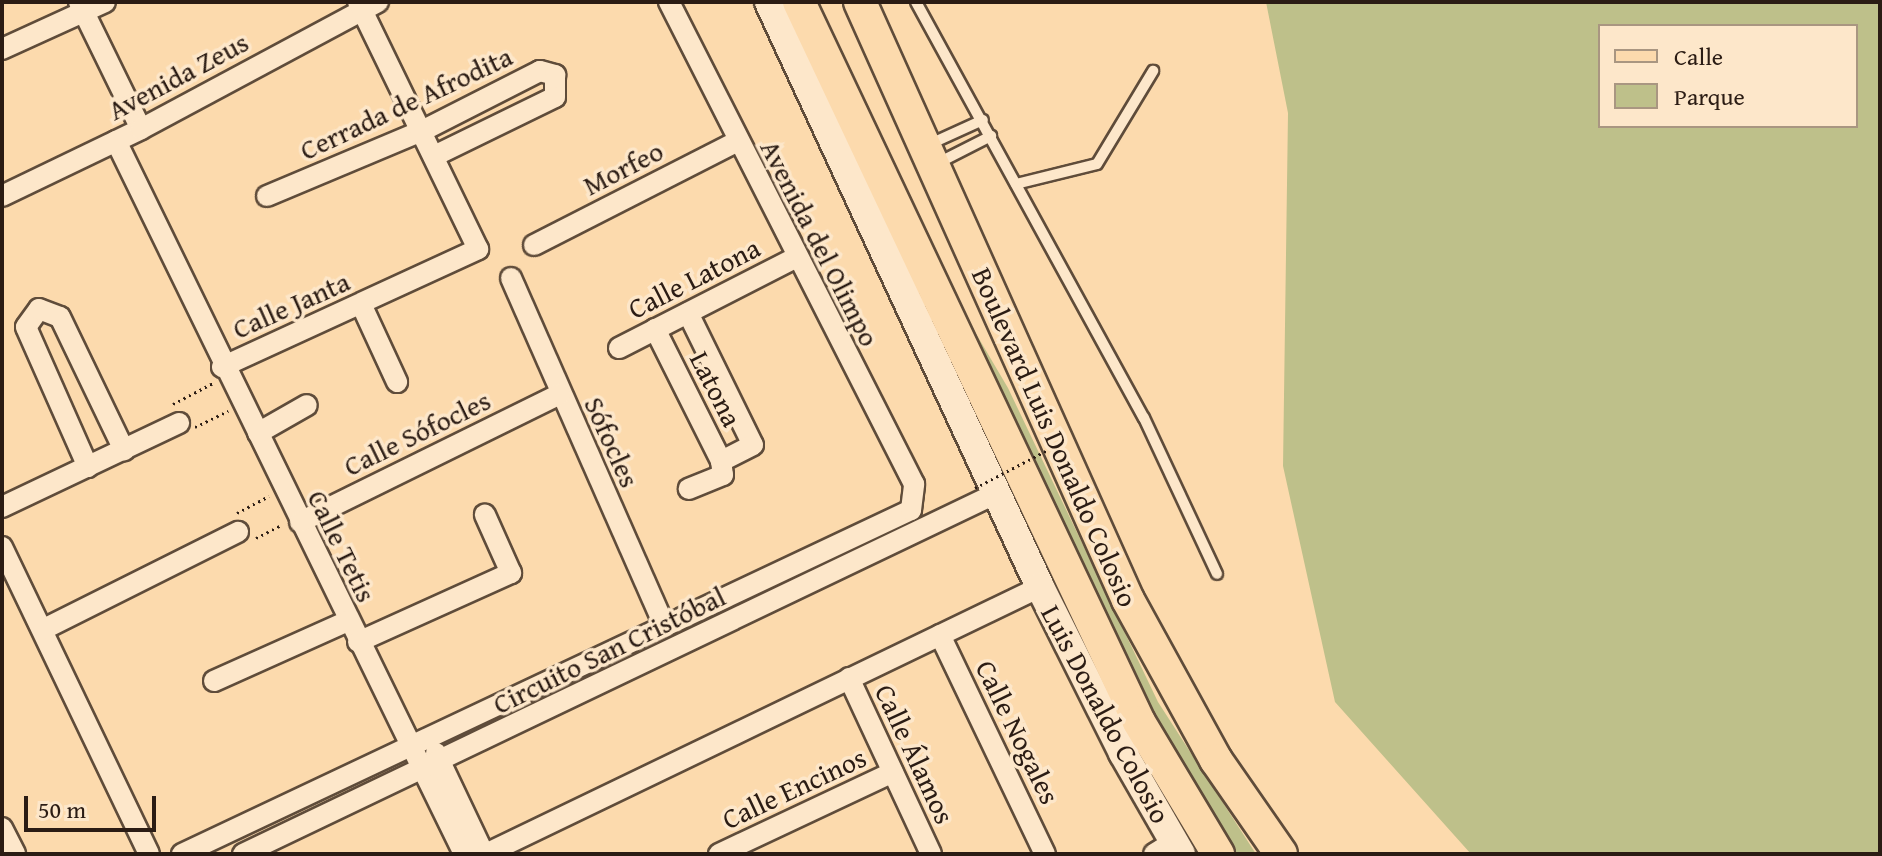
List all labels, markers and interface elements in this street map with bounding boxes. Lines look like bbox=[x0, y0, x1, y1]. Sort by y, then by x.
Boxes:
legend bbox=[1598, 24, 1858, 128]
street label: Avenida Zeus bbox=[102, 25, 254, 127]
street label: Cerrada de Afrodita bbox=[295, 39, 517, 167]
text: Calle bbox=[1674, 39, 1723, 74]
text: Parque bbox=[1674, 79, 1745, 114]
street label: Morfeo bbox=[577, 134, 669, 202]
street label: Avenida del Olimpo bbox=[753, 134, 887, 352]
street label: Calle Latona bbox=[622, 230, 766, 326]
street label: Boulevard Luis Donaldo Colosio bbox=[965, 262, 1145, 612]
street label: Calle Janta bbox=[227, 264, 355, 346]
street label: Latona bbox=[683, 346, 749, 432]
street label: Calle Sófocles bbox=[338, 383, 496, 483]
street label: Sófocles bbox=[577, 392, 647, 492]
street label: Calle Tetis bbox=[301, 485, 383, 607]
street label: Circuito San Cristóbal bbox=[487, 579, 731, 721]
street label: Luis Donaldo Colosio bbox=[1034, 599, 1178, 829]
street label: Calle Nogales bbox=[969, 655, 1067, 809]
street label: Calle Álamos bbox=[868, 679, 962, 829]
street label: Calle Encinos bbox=[717, 740, 871, 836]
scale bar bbox=[28, 780, 160, 830]
text: 50 m bbox=[38, 792, 86, 827]

